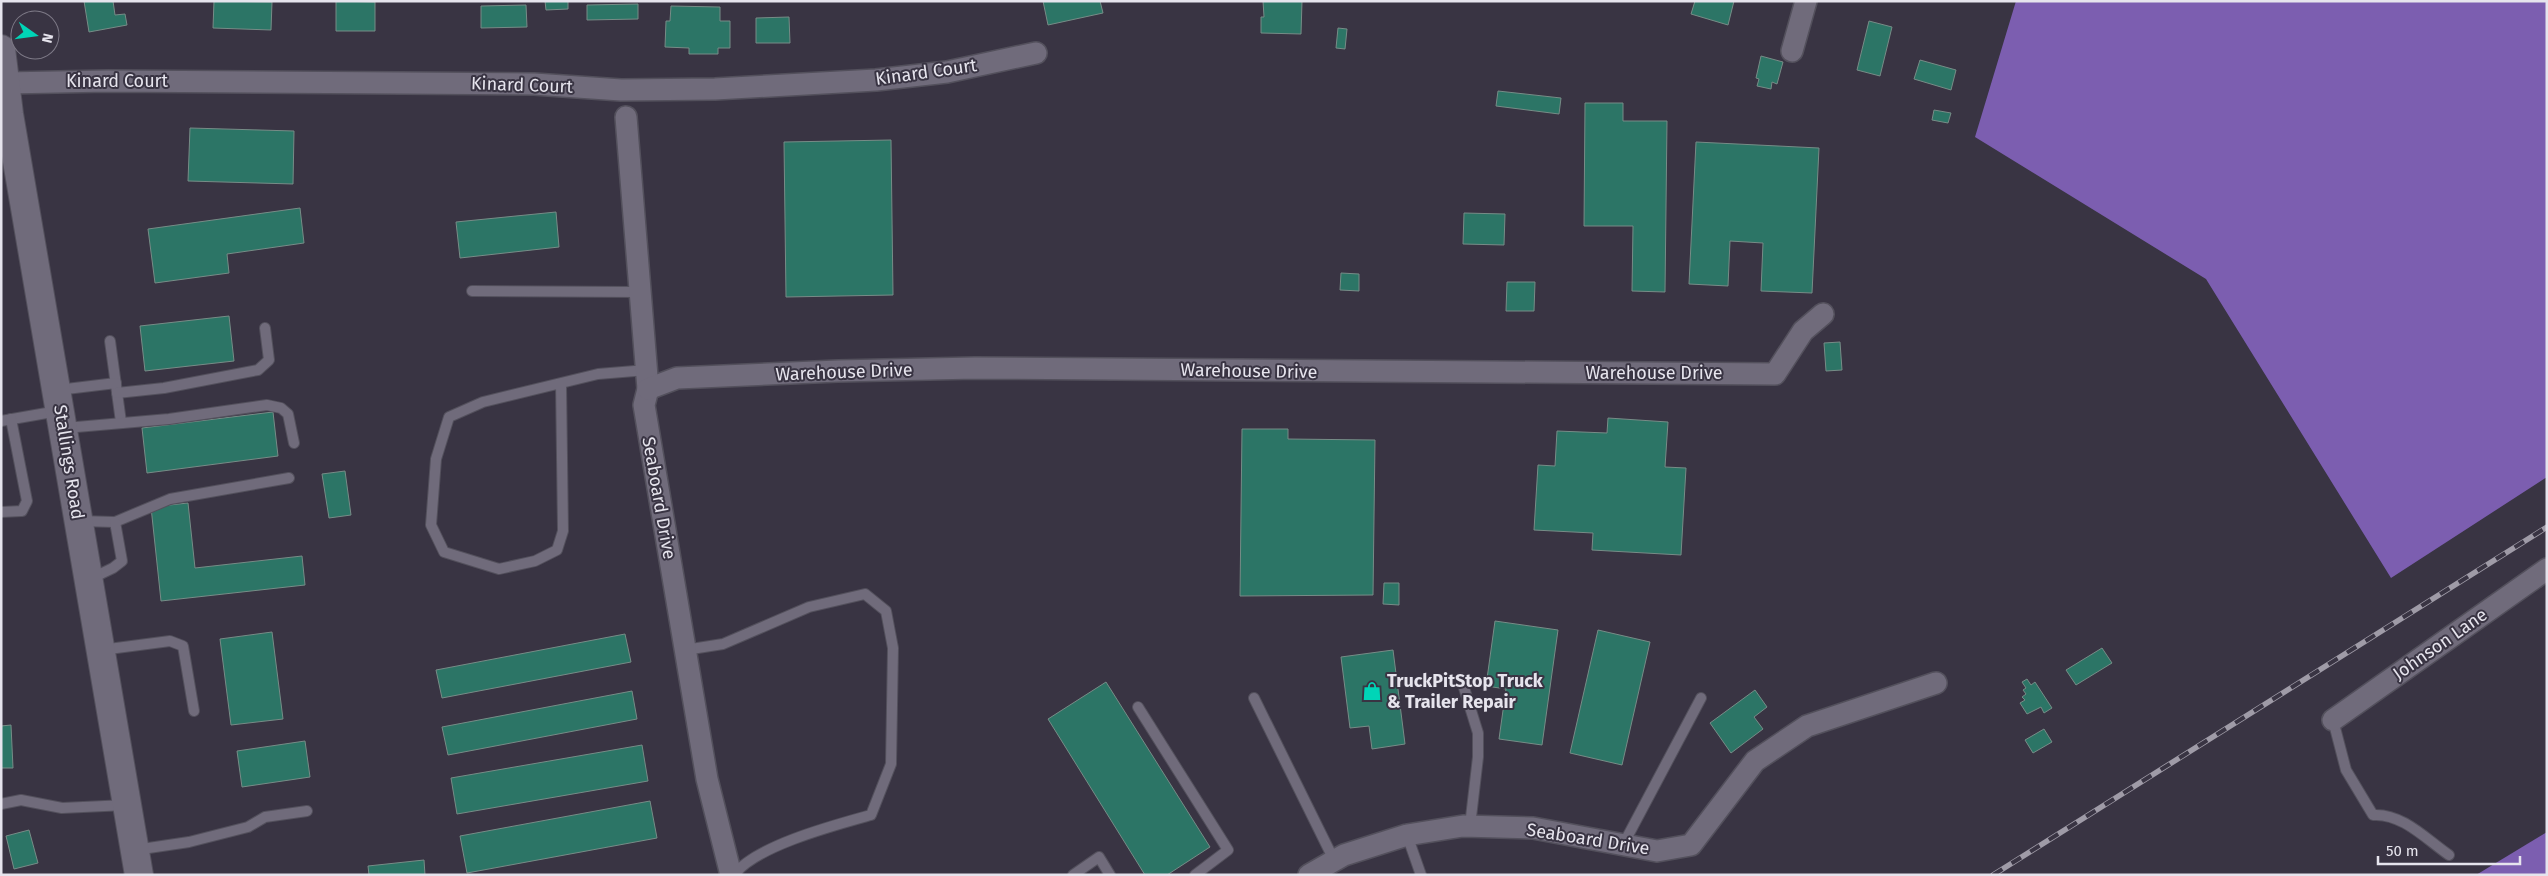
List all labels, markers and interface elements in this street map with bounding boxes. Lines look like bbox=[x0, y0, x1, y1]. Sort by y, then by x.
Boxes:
north arrow bbox=[10, 10, 60, 60]
text: N bbox=[38, 31, 57, 45]
street label: Kinard Court bbox=[874, 54, 979, 90]
street label: Kinard Court bbox=[66, 70, 169, 92]
street label: Kinard Court bbox=[471, 72, 574, 98]
street label: Warehouse Drive bbox=[775, 359, 913, 385]
street label: Warehouse Drive bbox=[1180, 359, 1318, 383]
street label: Warehouse Drive bbox=[1585, 362, 1723, 384]
street label: Stallings Road bbox=[49, 403, 89, 521]
street label: Seaboard Drive bbox=[637, 435, 681, 561]
street label: Johnson Lane bbox=[2389, 603, 2491, 685]
place label: TruckPitStop Truck & Trailer Repair bbox=[1387, 670, 1544, 713]
shop icon: TruckPitStop Truck & Trailer Repair bbox=[1361, 680, 1383, 702]
street label: Seaboard Drive bbox=[1525, 818, 1651, 860]
scale bar bbox=[2378, 834, 2520, 866]
text: 50 m bbox=[2386, 842, 2419, 860]

